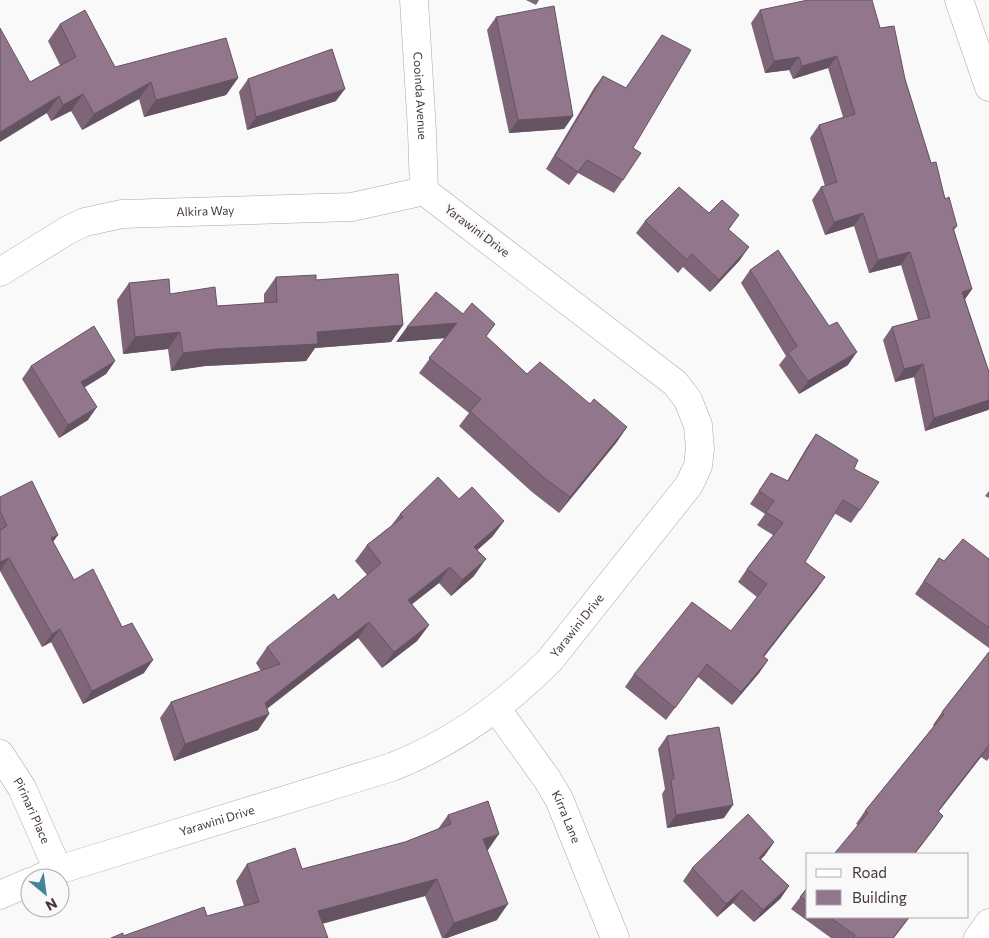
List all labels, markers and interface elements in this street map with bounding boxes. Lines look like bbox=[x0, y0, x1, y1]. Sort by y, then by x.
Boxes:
street label: Cooinda Avenue bbox=[411, 51, 430, 140]
street label: Yarawini Drive bbox=[442, 201, 513, 259]
street label: Alkira Way bbox=[176, 203, 235, 218]
street label: Yarawini Drive bbox=[547, 590, 606, 660]
street label: Pirinari Place bbox=[11, 774, 53, 845]
street label: Kirra Lane bbox=[549, 788, 584, 845]
street label: Yarawini Drive bbox=[177, 802, 256, 838]
legend bbox=[806, 853, 969, 918]
text: Road bbox=[852, 863, 887, 881]
north arrow bbox=[20, 868, 70, 918]
text: Building bbox=[852, 888, 907, 906]
text: N bbox=[43, 895, 60, 915]

